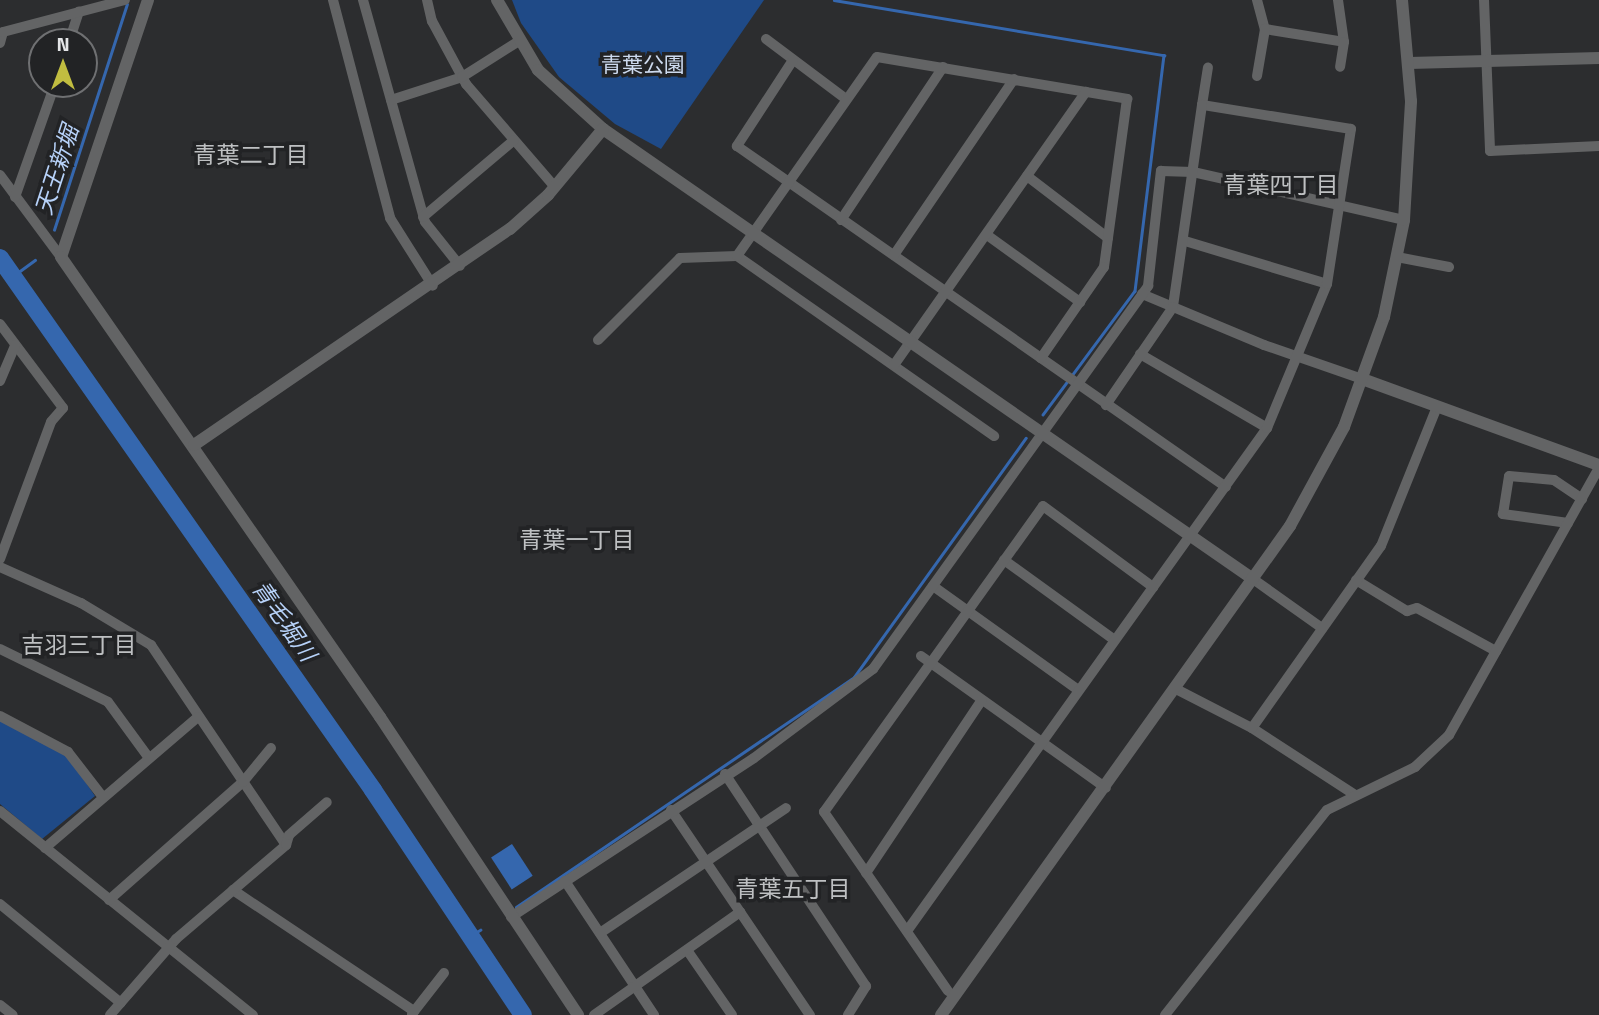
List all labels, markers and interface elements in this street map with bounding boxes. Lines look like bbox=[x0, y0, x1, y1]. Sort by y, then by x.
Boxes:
north arrow bbox=[28, 28, 98, 98]
text: N bbox=[56, 29, 70, 58]
park label: 青葉公園 bbox=[601, 51, 685, 77]
water label: 天王新堀 bbox=[30, 122, 84, 218]
district label: 青葉二丁目 bbox=[194, 141, 308, 169]
district label: 青葉四丁目 bbox=[1224, 171, 1338, 199]
district label: 青葉一丁目 bbox=[520, 526, 634, 554]
water label: 青毛堀川 bbox=[246, 575, 322, 667]
district label: 吉羽三丁目 bbox=[22, 631, 136, 659]
district label: 青葉五丁目 bbox=[736, 875, 850, 903]

